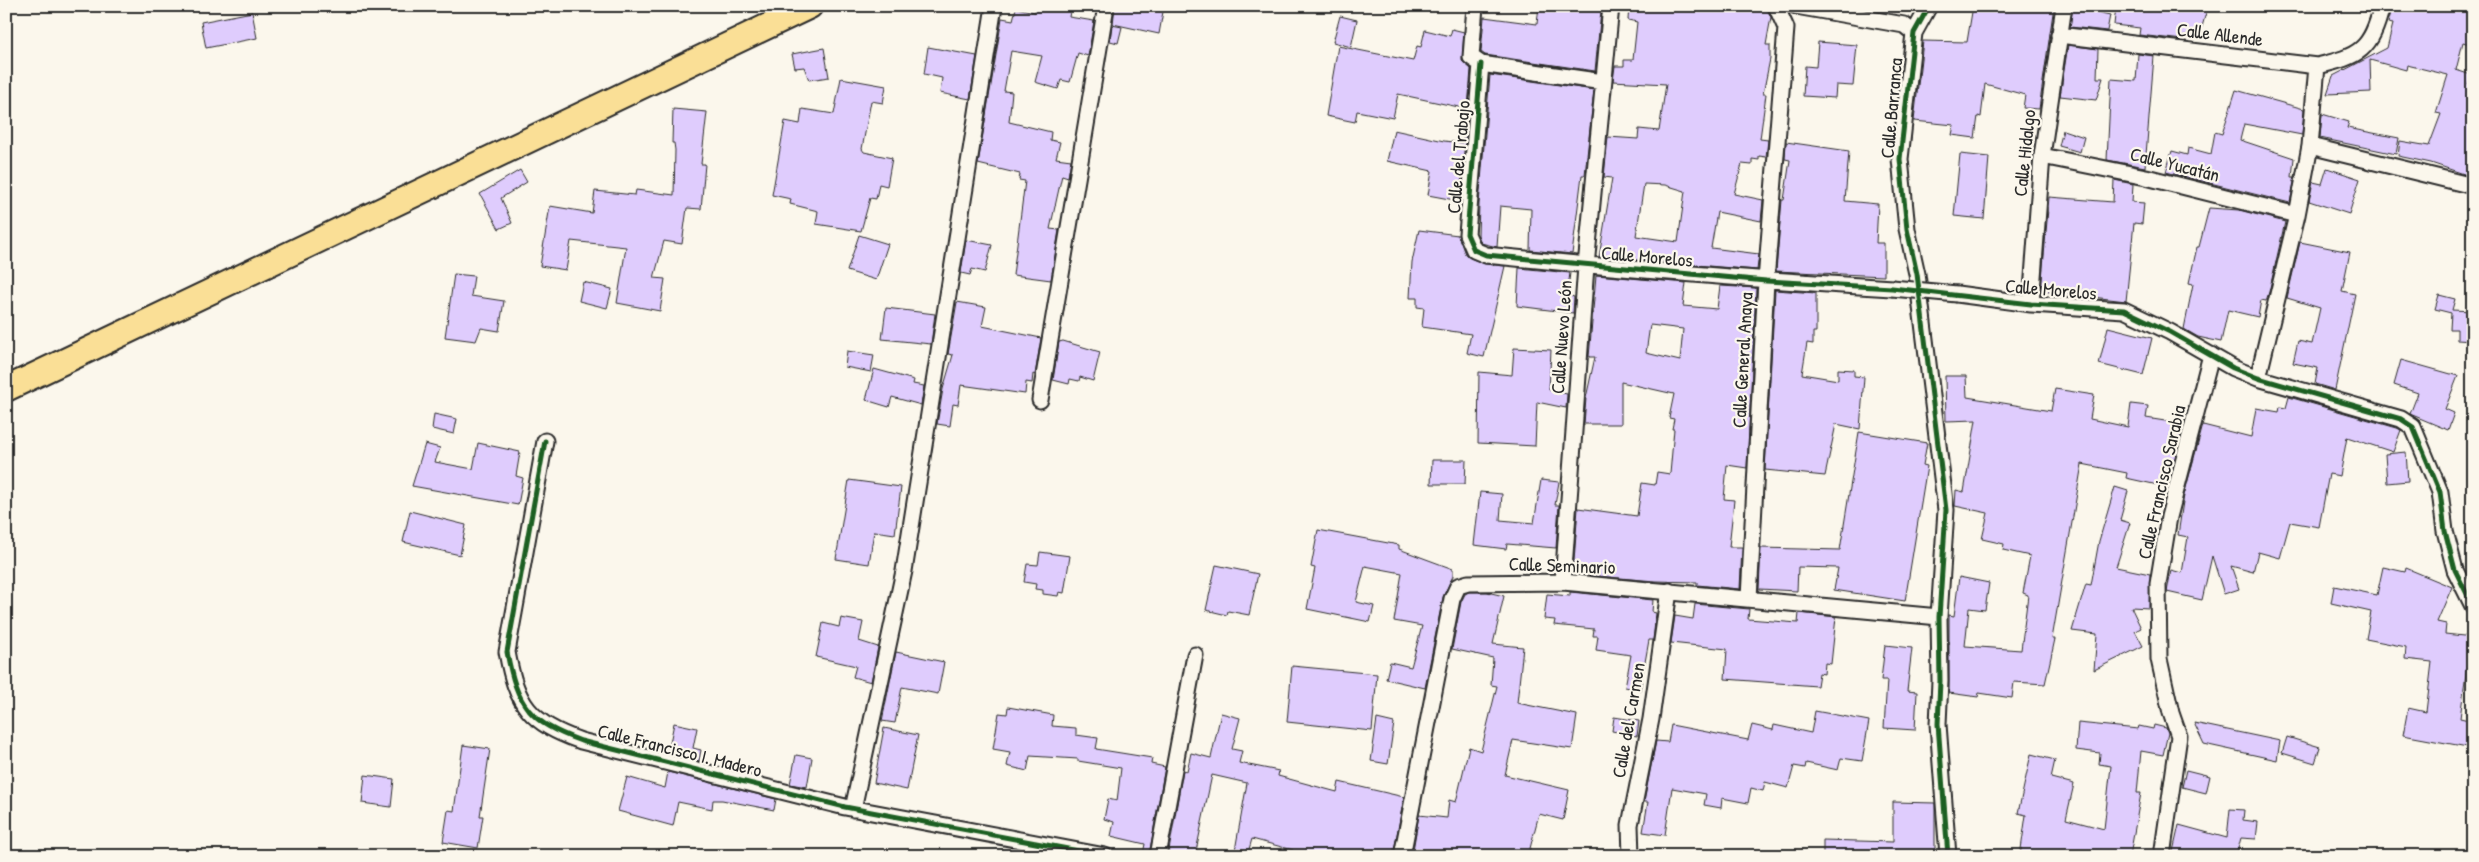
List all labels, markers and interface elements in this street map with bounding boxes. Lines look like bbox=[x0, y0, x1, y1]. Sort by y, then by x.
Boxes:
street label: Calle Allende bbox=[2175, 16, 2265, 52]
street label: Calle Barranca bbox=[1874, 56, 1908, 159]
street label: Calle del Trabajo bbox=[1440, 99, 1476, 215]
street label: Calle Hidalgo bbox=[2007, 108, 2042, 198]
street label: Calle Yucatán bbox=[2128, 140, 2222, 188]
street label: Calle Morelos bbox=[1600, 239, 1694, 273]
street label: Calle Morelos bbox=[2004, 272, 2098, 306]
street label: Calle Nuevo León bbox=[1544, 279, 1578, 395]
street label: Calle General Anaya bbox=[1725, 291, 1759, 428]
street label: Calle Francisco Sarabia bbox=[2131, 402, 2191, 562]
street label: Calle Seminario bbox=[1508, 550, 1616, 580]
street label: Calle del Carmen bbox=[1605, 660, 1651, 780]
street label: Calle Francisco I. Madero bbox=[595, 717, 765, 783]

